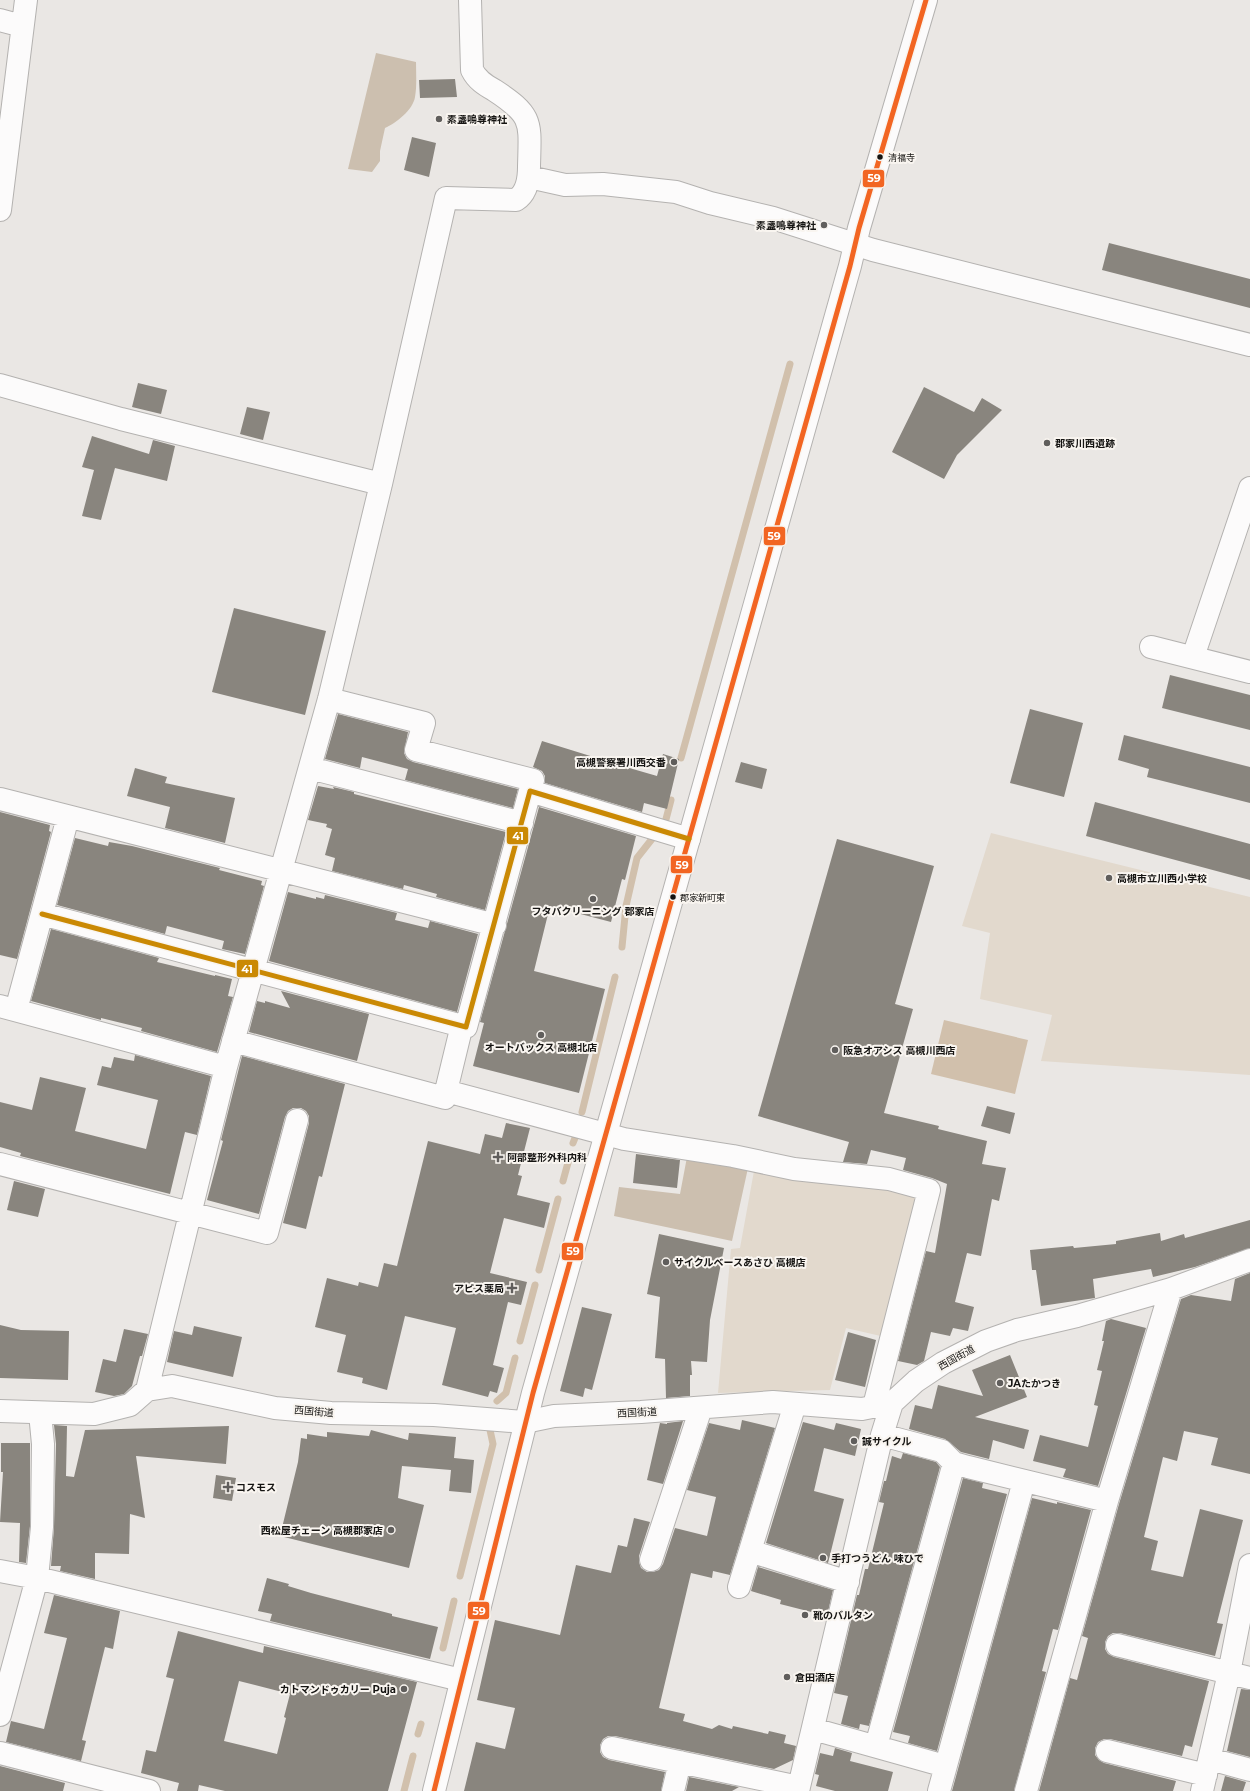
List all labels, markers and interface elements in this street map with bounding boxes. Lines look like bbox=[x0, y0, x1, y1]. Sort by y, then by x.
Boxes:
place label: 素盞嗚尊神社 bbox=[447, 113, 508, 126]
marker: 素盞嗚尊神社 bbox=[434, 114, 444, 124]
marker: 清福寺 bbox=[875, 152, 885, 162]
place label: 清福寺 bbox=[888, 152, 915, 163]
line badge: 59 bbox=[862, 169, 885, 188]
text: 59 bbox=[867, 171, 881, 185]
place label: 素盞鳴尊神社 bbox=[756, 219, 817, 232]
marker: 素盞鳴尊神社 bbox=[819, 220, 829, 230]
place label: 郡家川西遺跡 bbox=[1055, 437, 1115, 450]
marker: 郡家川西遺跡 bbox=[1042, 438, 1052, 448]
line badge: 59 bbox=[763, 526, 786, 546]
text: 59 bbox=[767, 529, 781, 543]
place label: 高槻警察署川西交番 bbox=[576, 756, 666, 769]
marker: 高槻警察署川西交番 bbox=[669, 757, 679, 767]
line badge: 41 bbox=[506, 826, 529, 845]
text: 41 bbox=[512, 829, 524, 843]
line badge: 59 bbox=[670, 855, 693, 874]
text: 59 bbox=[675, 858, 689, 872]
place label: 高槻市立川西小学校 bbox=[1117, 872, 1207, 885]
marker: 高槻市立川西小学校 bbox=[1104, 873, 1114, 883]
marker: 郡家新町東 bbox=[668, 892, 678, 902]
place label: 郡家新町東 bbox=[680, 892, 725, 903]
marker: フタバクリーニング 郡家店 bbox=[588, 894, 598, 904]
place label: フタバクリーニング 郡家店 bbox=[532, 905, 654, 918]
line badge: 41 bbox=[236, 959, 259, 978]
text: 41 bbox=[241, 962, 253, 976]
marker: オートバックス 高槻北店 bbox=[536, 1030, 546, 1040]
place label: オートバックス 高槻北店 bbox=[485, 1041, 597, 1054]
place label: 阪急オアシス 高槻川西店 bbox=[843, 1044, 955, 1057]
marker: 阪急オアシス 高槻川西店 bbox=[830, 1045, 840, 1055]
marker: 阿部整形外科内科 bbox=[492, 1151, 504, 1163]
place label: 阿部整形外科内科 bbox=[507, 1151, 587, 1164]
line badge: 59 bbox=[561, 1242, 584, 1261]
text: 59 bbox=[566, 1244, 580, 1258]
place label: サイクルベースあさひ 高槻店 bbox=[674, 1256, 806, 1269]
marker: サイクルベースあさひ 高槻店 bbox=[661, 1257, 671, 1267]
place label: アピス薬局 bbox=[454, 1282, 504, 1295]
marker: アピス薬局 bbox=[507, 1283, 517, 1293]
street label: 西国街道 bbox=[936, 1342, 977, 1373]
place label: JAたかつき bbox=[1007, 1377, 1061, 1390]
marker: JAたかつき bbox=[995, 1378, 1005, 1388]
street label: 西国街道 bbox=[293, 1403, 334, 1420]
street label: 西国街道 bbox=[617, 1405, 657, 1420]
place label: 誠サイクル bbox=[862, 1435, 912, 1448]
marker: 誠サイクル bbox=[849, 1436, 859, 1446]
place label: コスモス bbox=[236, 1481, 276, 1494]
marker: コスモス bbox=[223, 1482, 233, 1492]
place label: 西松屋チェーン 高槻郡家店 bbox=[261, 1524, 383, 1537]
marker: 西松屋チェーン 高槻郡家店 bbox=[386, 1525, 396, 1535]
place label: 手打つうどん 味ひで bbox=[831, 1552, 924, 1565]
marker: 手打つうどん 味ひで bbox=[818, 1553, 828, 1563]
line badge: 59 bbox=[467, 1601, 490, 1620]
text: 59 bbox=[472, 1604, 486, 1618]
place label: 靴のバルタン bbox=[813, 1609, 873, 1622]
marker: 靴のバルタン bbox=[800, 1610, 810, 1620]
place label: 倉田酒店 bbox=[795, 1671, 835, 1684]
marker: 倉田酒店 bbox=[782, 1672, 792, 1682]
place label: カトマンドゥカリー Puja bbox=[280, 1683, 396, 1696]
marker: カトマンドゥカリー Puja bbox=[399, 1684, 409, 1694]

